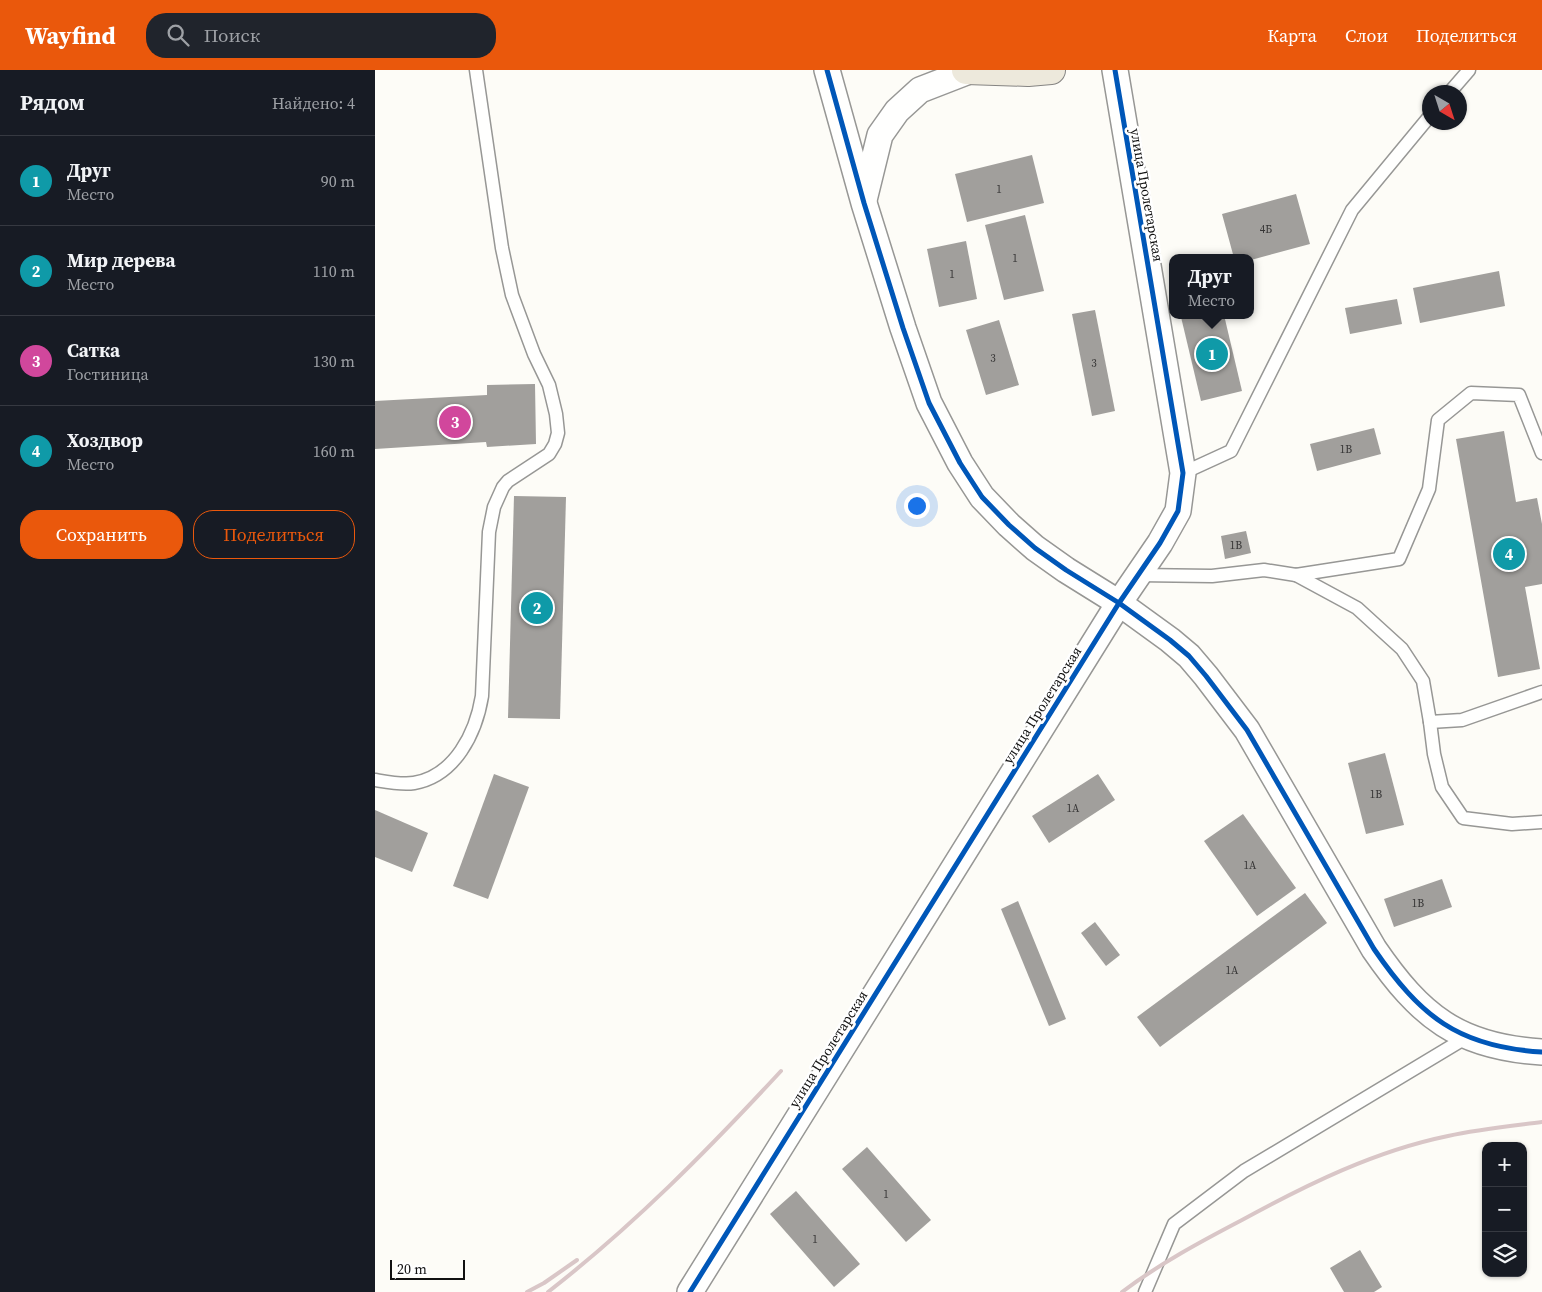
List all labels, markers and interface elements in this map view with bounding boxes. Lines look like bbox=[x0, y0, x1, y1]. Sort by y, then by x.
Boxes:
search box bbox=[146, 13, 496, 58]
text: Wayfind bbox=[25, 19, 116, 52]
icon: search bbox=[164, 21, 192, 49]
text: Поиск bbox=[204, 22, 260, 48]
text: Карта bbox=[1267, 23, 1317, 48]
text: Слои bbox=[1345, 23, 1388, 48]
text: Поделиться bbox=[1416, 23, 1517, 48]
north arrow bbox=[1422, 85, 1467, 130]
text: Рядом bbox=[20, 88, 85, 117]
text: Найдено: 4 bbox=[272, 92, 355, 114]
street label: улица Пролетарская bbox=[1125, 127, 1169, 263]
text: Друг bbox=[67, 157, 111, 183]
text: 1 bbox=[32, 170, 40, 192]
text: 90 m bbox=[321, 170, 355, 192]
house number: 1 bbox=[996, 182, 1002, 197]
text: Место bbox=[67, 183, 114, 205]
house number: 4Б bbox=[1260, 222, 1272, 237]
text: Мир дерева bbox=[67, 247, 176, 273]
house number: 1 bbox=[1012, 251, 1018, 266]
popup bbox=[1169, 254, 1254, 319]
text: 2 bbox=[32, 260, 40, 282]
text: 110 m bbox=[313, 260, 355, 282]
text: Друг bbox=[1188, 263, 1232, 289]
house number: 1 bbox=[949, 267, 955, 282]
text: Место bbox=[67, 273, 114, 295]
text: Место bbox=[1188, 289, 1235, 311]
pin: 1 bbox=[1196, 335, 1228, 373]
text: Сатка bbox=[67, 337, 120, 363]
text: 3 bbox=[32, 350, 40, 372]
text: 130 m bbox=[313, 350, 355, 372]
house number: 3 bbox=[990, 351, 996, 366]
house number: 3 bbox=[1091, 356, 1097, 371]
text: Гостиница bbox=[67, 363, 149, 385]
pin: 3 bbox=[439, 403, 471, 441]
text: Хоздвор bbox=[67, 427, 143, 453]
text: 4 bbox=[32, 440, 40, 462]
text: 160 m bbox=[313, 440, 355, 462]
house number: 1В bbox=[1340, 442, 1352, 457]
text: Место bbox=[67, 453, 114, 475]
your location bbox=[904, 493, 930, 519]
button: Сохранить bbox=[20, 510, 183, 559]
button: Поделиться bbox=[193, 510, 355, 559]
pin: 4 bbox=[1493, 535, 1525, 573]
house number: 1В bbox=[1230, 538, 1242, 553]
pin: 2 bbox=[521, 589, 553, 627]
street label: улица Пролетарская bbox=[998, 642, 1086, 768]
house number: 1В bbox=[1370, 787, 1382, 802]
house number: 1А bbox=[1067, 801, 1080, 816]
house number: 1А bbox=[1244, 858, 1257, 873]
house number: 1В bbox=[1412, 896, 1424, 911]
house number: 1А bbox=[1226, 963, 1239, 978]
street label: улица Пролетарская bbox=[784, 986, 872, 1112]
map controls bbox=[1482, 1142, 1527, 1277]
button: + bbox=[1482, 1142, 1527, 1187]
house number: 1 bbox=[883, 1187, 889, 1202]
button: − bbox=[1482, 1187, 1527, 1232]
house number: 1 bbox=[812, 1232, 818, 1247]
button: layers bbox=[1482, 1232, 1527, 1277]
scale bar bbox=[390, 1257, 465, 1280]
text: 20 m bbox=[397, 1259, 427, 1279]

